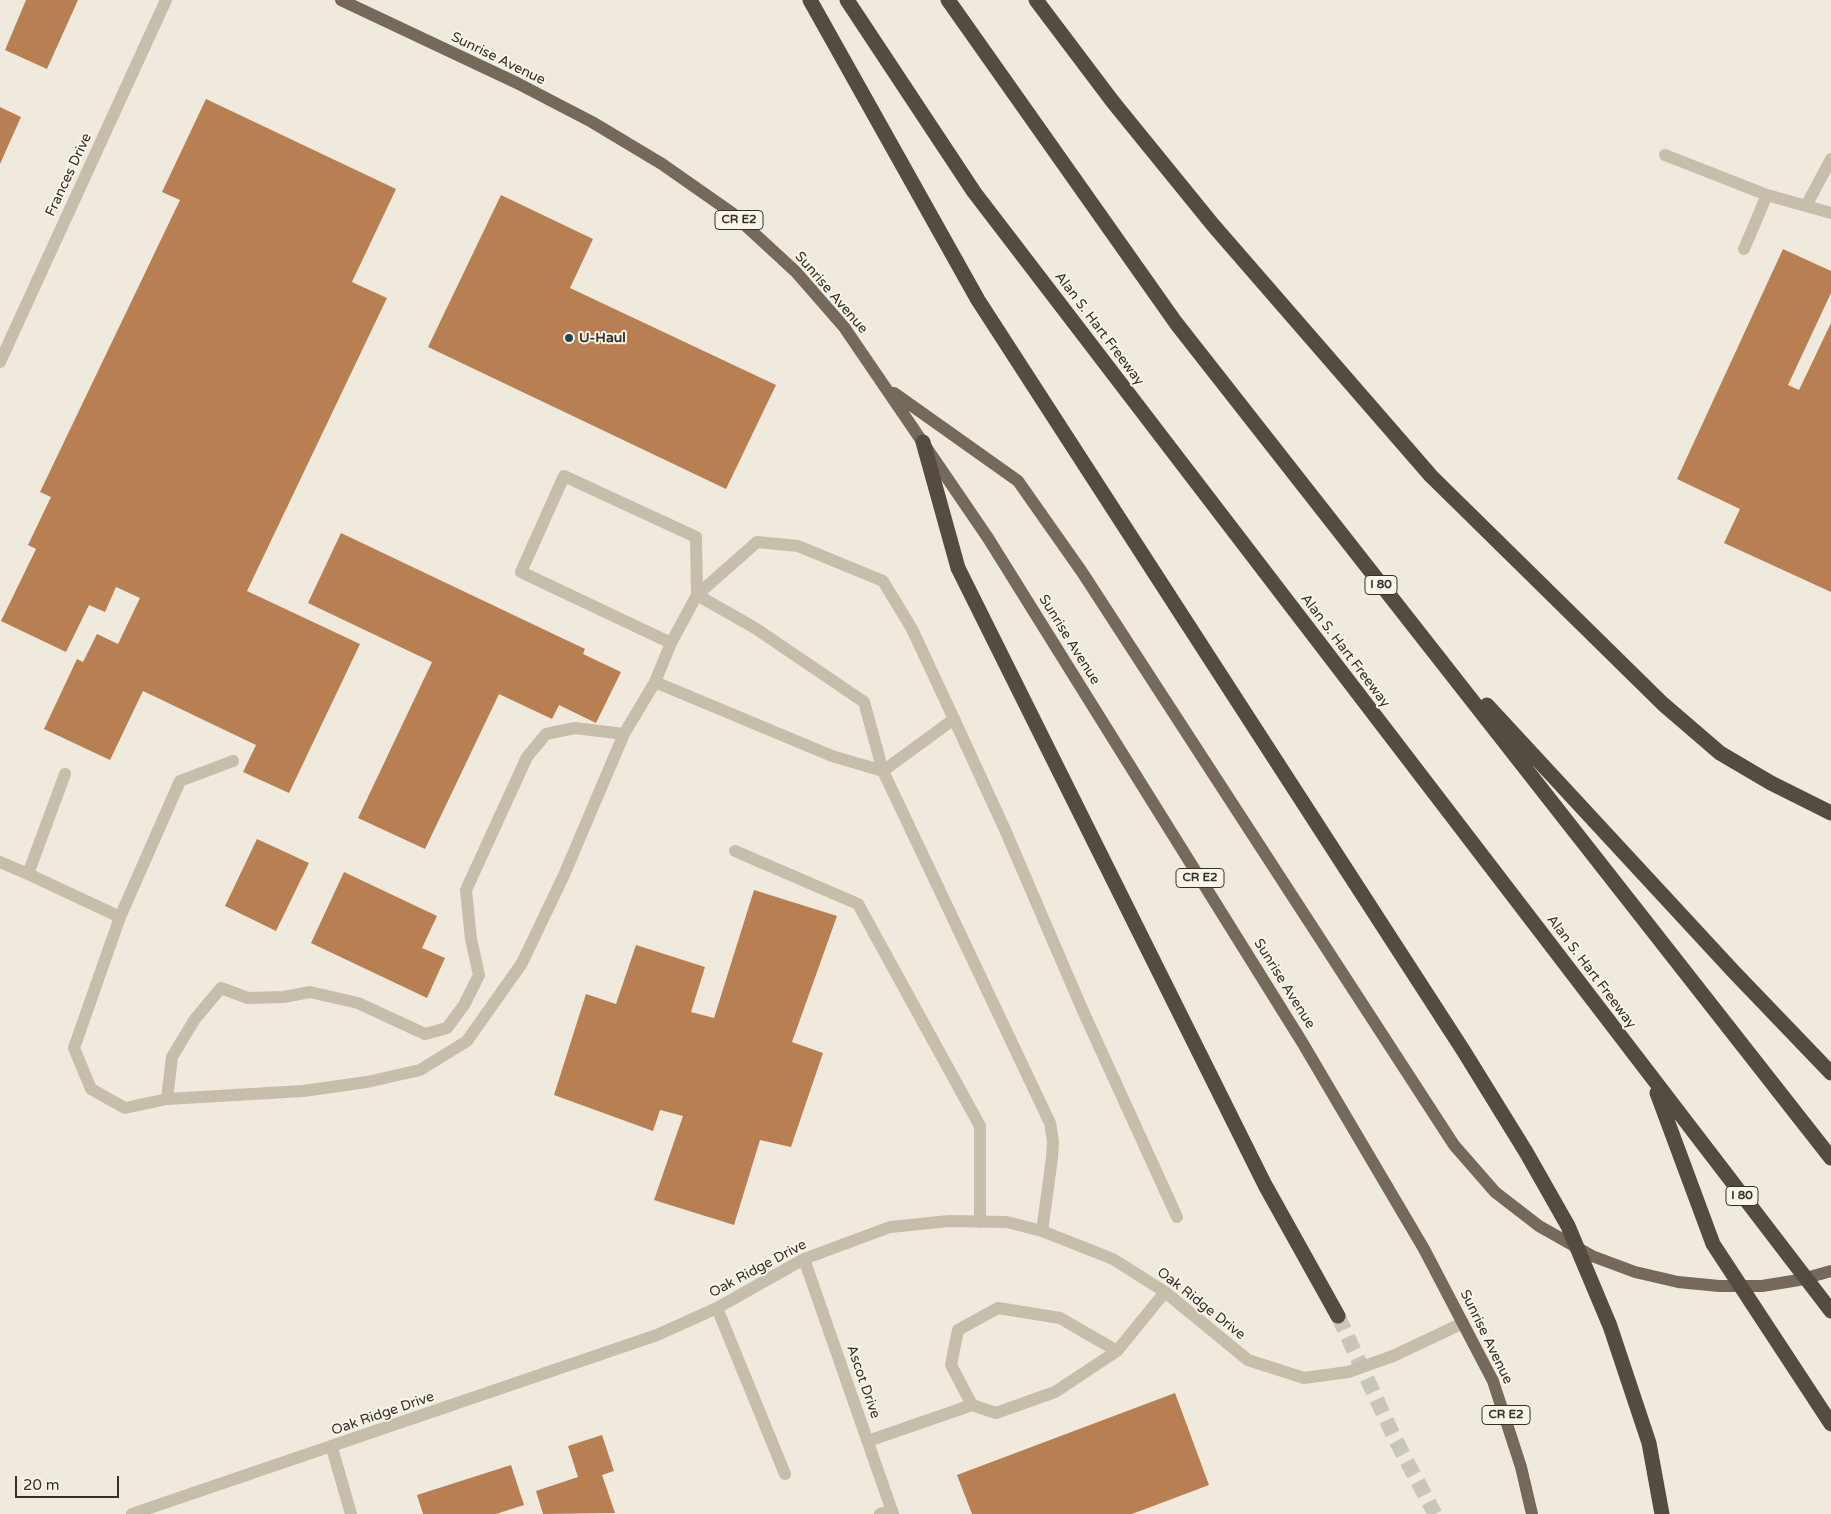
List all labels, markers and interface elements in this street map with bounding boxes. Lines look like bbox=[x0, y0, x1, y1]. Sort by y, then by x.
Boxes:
street label: Sunrise Avenue bbox=[448, 29, 548, 89]
street label: Frances Drive bbox=[42, 131, 96, 219]
road number: CR E2 bbox=[715, 210, 763, 230]
street label: Sunrise Avenue bbox=[791, 249, 871, 337]
street label: Alan S. Hart Freeway bbox=[1051, 269, 1147, 389]
place label: U-Haul bbox=[579, 330, 626, 346]
marker: U-Haul bbox=[563, 332, 575, 344]
road number: I 80 bbox=[1365, 576, 1397, 594]
street label: Alan S. Hart Freeway bbox=[1297, 591, 1393, 711]
street label: Sunrise Avenue bbox=[1035, 592, 1103, 688]
road number: CR E2 bbox=[1176, 868, 1224, 888]
street label: Alan S. Hart Freeway bbox=[1543, 912, 1639, 1032]
street label: Sunrise Avenue bbox=[1250, 936, 1318, 1032]
road number: I 80 bbox=[1726, 1186, 1758, 1206]
street label: Oak Ridge Drive bbox=[707, 1236, 809, 1302]
street label: Oak Ridge Drive bbox=[1153, 1264, 1249, 1344]
street label: Sunrise Avenue bbox=[1456, 1287, 1516, 1387]
street label: Ascot Drive bbox=[843, 1343, 883, 1421]
street label: Oak Ridge Drive bbox=[329, 1389, 437, 1439]
road number: CR E2 bbox=[1482, 1406, 1530, 1424]
scale bar bbox=[18, 1466, 121, 1498]
text: 20 m bbox=[23, 1476, 60, 1494]

